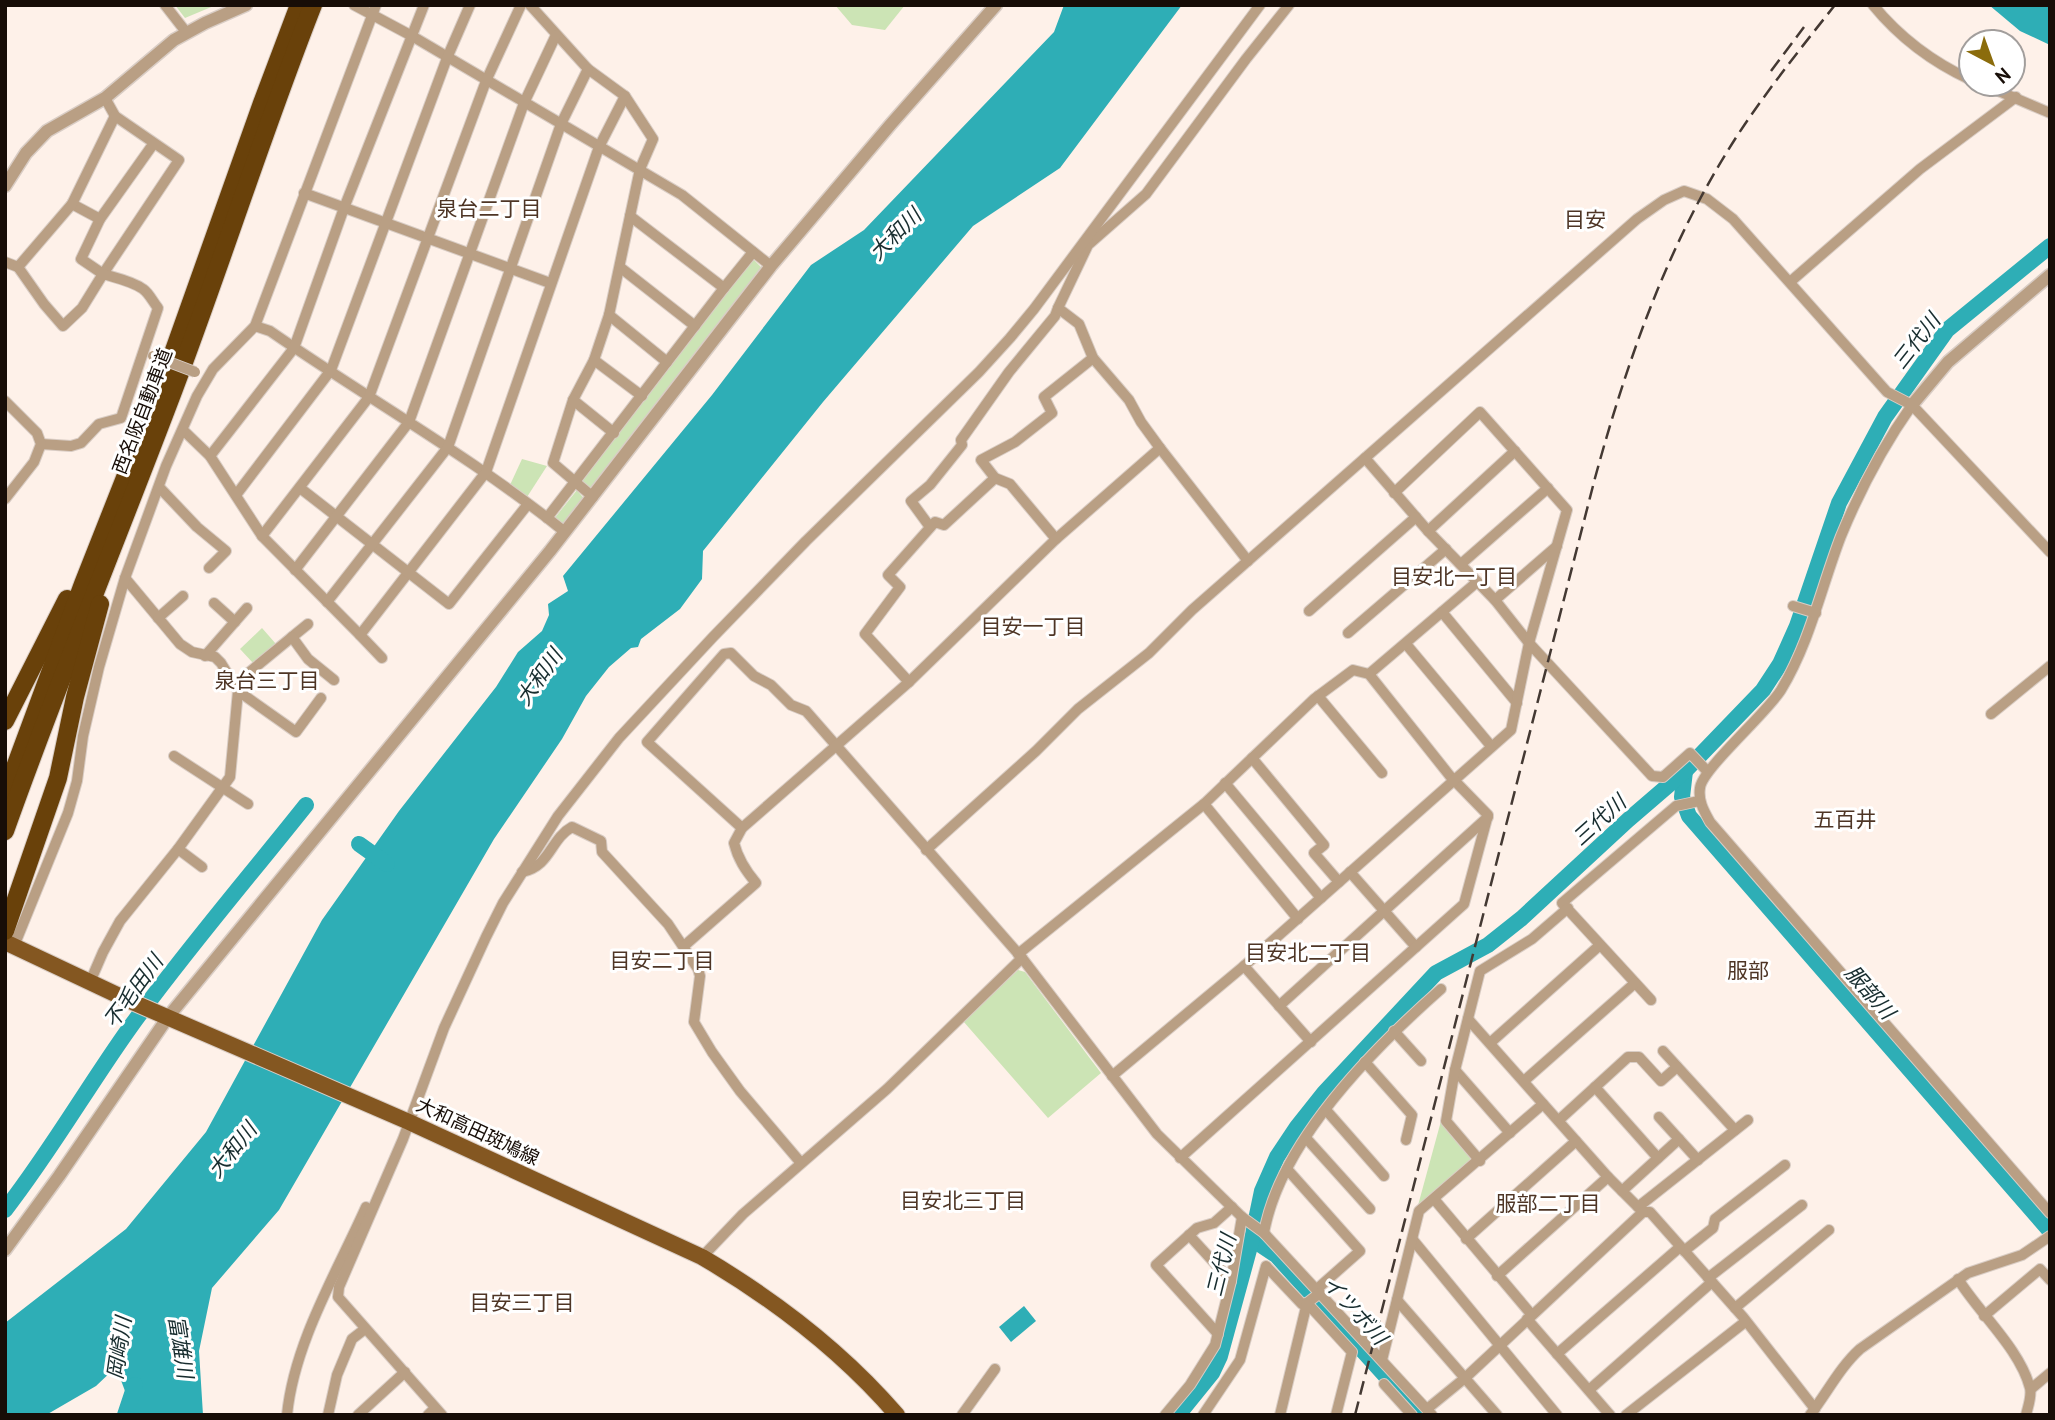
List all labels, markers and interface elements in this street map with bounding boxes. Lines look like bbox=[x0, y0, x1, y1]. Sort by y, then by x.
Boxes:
north arrow bbox=[1957, 28, 2027, 98]
text: N bbox=[1991, 63, 2016, 89]
district label: 泉台二丁目 bbox=[437, 195, 542, 222]
water label: 大和川 bbox=[863, 201, 928, 266]
district label: 目安 bbox=[1564, 206, 1606, 233]
water label: 三代川 bbox=[1886, 306, 1947, 374]
street label: 西名阪自動車道 bbox=[107, 345, 177, 477]
district label: 目安北一丁目 bbox=[1391, 563, 1517, 590]
district label: 目安一丁目 bbox=[981, 613, 1086, 640]
water label: 大和川 bbox=[510, 642, 569, 711]
district label: 泉台三丁目 bbox=[215, 667, 320, 694]
water label: 三代川 bbox=[1567, 788, 1633, 851]
district label: 五百井 bbox=[1814, 806, 1877, 833]
district label: 目安北二丁目 bbox=[1245, 939, 1371, 966]
water label: 不毛田川 bbox=[97, 947, 170, 1033]
district label: 目安二丁目 bbox=[610, 947, 715, 974]
district label: 服部 bbox=[1727, 957, 1769, 984]
water label: 服部川 bbox=[1839, 959, 1902, 1026]
street label: 大和高田斑鳩線 bbox=[413, 1092, 543, 1170]
water label: 大和川 bbox=[202, 1115, 264, 1183]
district label: 目安北三丁目 bbox=[900, 1187, 1026, 1214]
district label: 服部二丁目 bbox=[1496, 1190, 1601, 1217]
water label: 三代川 bbox=[1200, 1229, 1242, 1299]
water label: イツボ川 bbox=[1317, 1270, 1394, 1352]
district label: 目安三丁目 bbox=[470, 1289, 575, 1316]
water label: 岡崎川 bbox=[101, 1313, 137, 1381]
water label: 富雄川 bbox=[163, 1314, 200, 1382]

